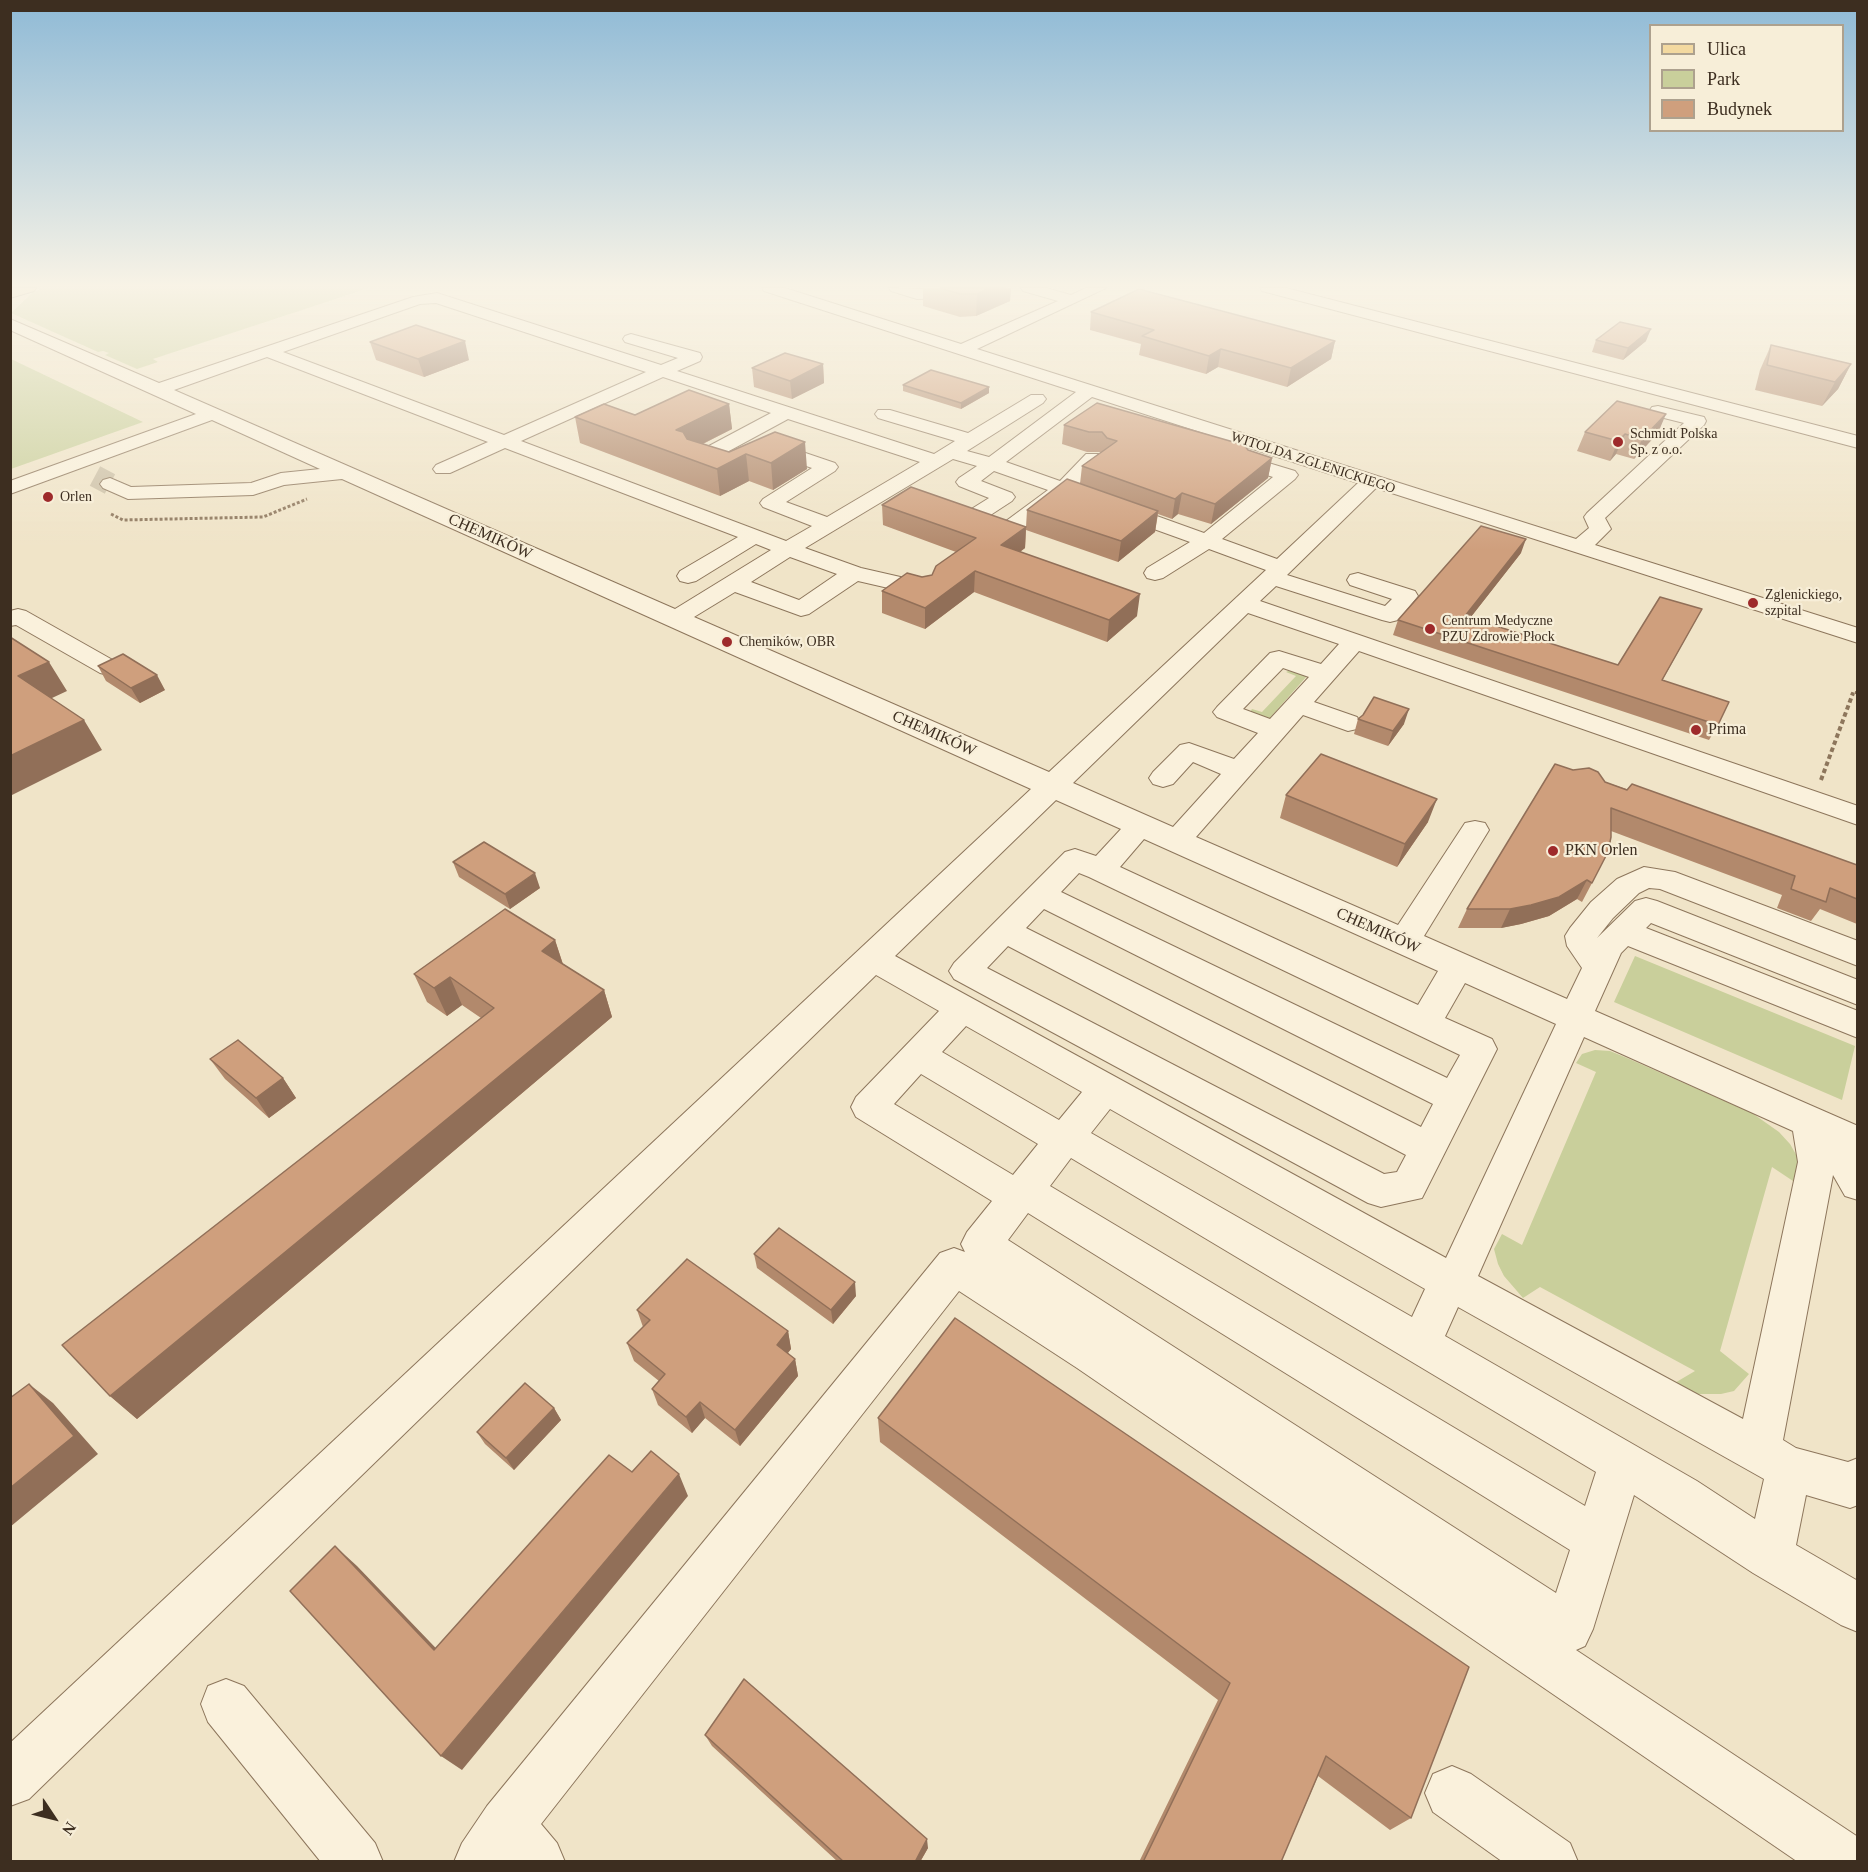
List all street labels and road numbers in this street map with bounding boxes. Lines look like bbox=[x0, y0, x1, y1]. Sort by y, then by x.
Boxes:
street label: WITOLDA ZGLENICKIEGO bbox=[1229, 428, 1397, 498]
street label: CHEMIKÓW bbox=[445, 510, 535, 564]
street label: CHEMIKÓW bbox=[889, 707, 979, 761]
street label: CHEMIKÓW bbox=[1333, 904, 1423, 958]

